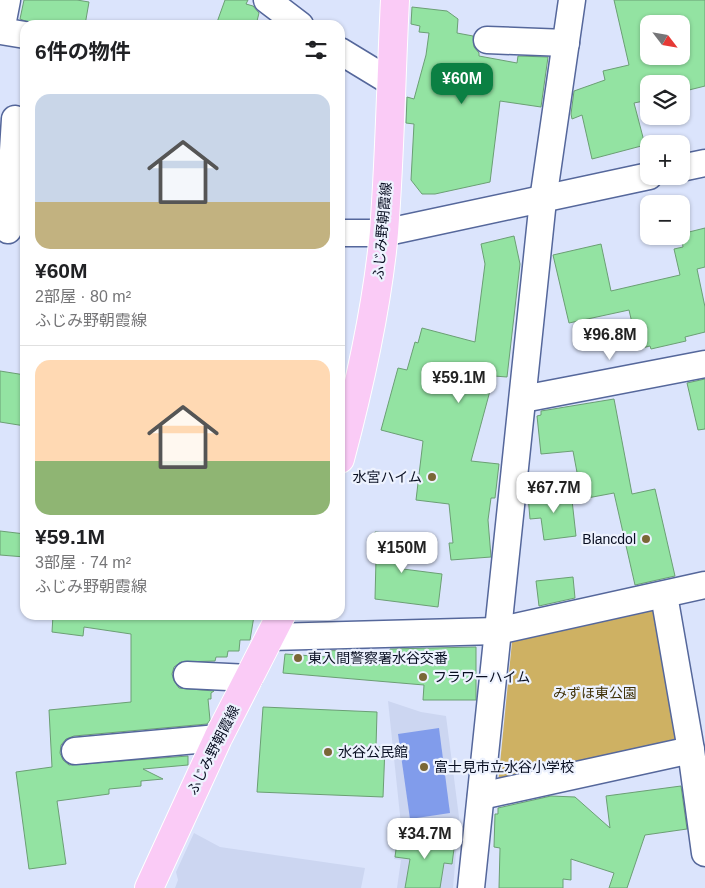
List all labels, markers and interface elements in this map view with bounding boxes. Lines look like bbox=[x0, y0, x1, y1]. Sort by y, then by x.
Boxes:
north arrow bbox=[640, 15, 690, 65]
map controls bbox=[640, 15, 690, 245]
icon: filters bbox=[302, 36, 330, 64]
text: 6件の物件 bbox=[35, 40, 131, 63]
pin: ¥60M bbox=[432, 62, 492, 105]
text: ¥60M bbox=[442, 70, 482, 87]
button: layers bbox=[640, 75, 690, 125]
icon: home bbox=[138, 127, 228, 217]
button: + bbox=[640, 135, 690, 185]
street label: ふじみ野朝霞線 bbox=[370, 181, 394, 281]
button: − bbox=[640, 195, 690, 245]
text: ¥60M bbox=[35, 259, 88, 282]
text: 2部屋 · 80 m² bbox=[35, 288, 131, 305]
text: ふじみ野朝霞線 bbox=[35, 312, 147, 329]
pin: ¥96.8M bbox=[569, 318, 651, 361]
text: ¥96.8M bbox=[583, 326, 637, 343]
pin: ¥59.1M bbox=[418, 362, 500, 404]
text: ¥59.1M bbox=[432, 369, 486, 386]
icon: home bbox=[138, 392, 228, 482]
place label: 水宮ハイム bbox=[353, 469, 422, 485]
marker: 水宮ハイム bbox=[426, 471, 438, 483]
pin: ¥67.7M bbox=[513, 472, 595, 514]
text: ¥67.7M bbox=[527, 479, 581, 496]
text: ¥59.1M bbox=[35, 525, 105, 548]
place label: Blancdol bbox=[582, 531, 636, 547]
pin: ¥150M bbox=[367, 532, 437, 574]
marker: Blancdol bbox=[640, 533, 652, 545]
text: ¥150M bbox=[378, 539, 426, 556]
text: 3部屋 · 74 m² bbox=[35, 554, 131, 571]
text: ふじみ野朝霞線 bbox=[35, 578, 147, 595]
place label: 東入間警察署水谷交番 bbox=[308, 650, 448, 666]
marker: 東入間警察署水谷交番 bbox=[292, 652, 304, 664]
place label: フラワーハイム bbox=[433, 669, 530, 685]
marker: フラワーハイム bbox=[417, 671, 429, 683]
park label: みずほ東公園 bbox=[553, 685, 637, 701]
street label: ふじみ野朝霞線 bbox=[184, 703, 242, 797]
place label: 水谷公民館 bbox=[338, 744, 408, 760]
marker: 水谷公民館 bbox=[322, 746, 334, 758]
place label: 富士見市立水谷小学校 bbox=[434, 759, 574, 775]
marker: 富士見市立水谷小学校 bbox=[418, 761, 430, 773]
pin: ¥34.7M bbox=[384, 818, 466, 860]
text: ¥34.7M bbox=[398, 825, 452, 842]

